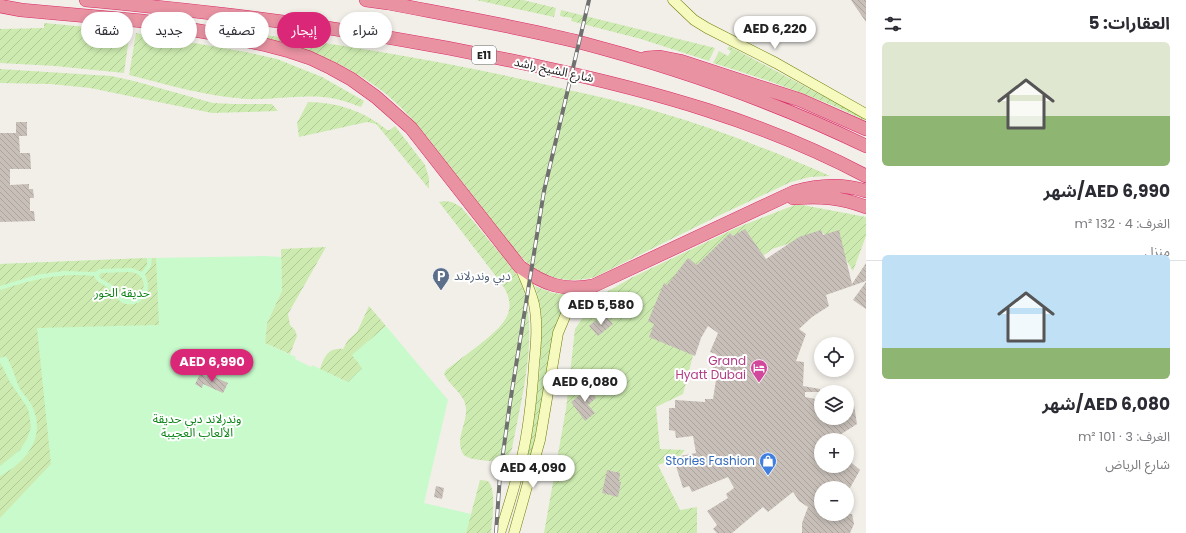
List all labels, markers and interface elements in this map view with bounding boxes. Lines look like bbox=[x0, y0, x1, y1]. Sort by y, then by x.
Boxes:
text: العقارات: 5 bbox=[1088, 11, 1170, 35]
chip: شقة bbox=[81, 12, 133, 48]
chip: جديد bbox=[141, 12, 197, 48]
chip: تصفية bbox=[205, 12, 269, 48]
chip: إيجار bbox=[277, 12, 331, 48]
chip: شراء bbox=[339, 12, 392, 48]
icon: filters bbox=[882, 13, 904, 35]
pin: AED 6,220 bbox=[729, 16, 821, 50]
text: AED 6,220 bbox=[743, 19, 807, 38]
road number: E11 bbox=[472, 46, 496, 64]
street label: شارع الشيخ راشد bbox=[513, 53, 595, 87]
icon: home bbox=[990, 68, 1062, 140]
text: AED 6,990/شهر bbox=[1043, 179, 1170, 203]
text: الغرف: 4 · 132 m² bbox=[1075, 214, 1170, 233]
text: منزل bbox=[1145, 242, 1170, 261]
parking icon: دبي وندرلاند bbox=[431, 266, 451, 291]
place label: دبي وندرلاند bbox=[454, 267, 511, 286]
icon: home bbox=[990, 281, 1062, 353]
park label: حديقة الخور bbox=[93, 284, 150, 301]
pin: AED 5,580 bbox=[555, 292, 647, 326]
text: AED 5,580 bbox=[568, 295, 634, 314]
map controls bbox=[814, 337, 854, 521]
button: locate bbox=[814, 337, 854, 377]
pin: AED 6,990 bbox=[166, 349, 258, 383]
text: AED 6,990 bbox=[179, 352, 245, 371]
place label: Grand Hyatt Dubai bbox=[676, 352, 746, 383]
hotel icon: Grand Hyatt Dubai bbox=[749, 358, 769, 383]
pin: AED 6,080 bbox=[539, 369, 631, 403]
text: AED 6,080 bbox=[552, 372, 618, 391]
button: layers bbox=[814, 385, 854, 425]
text: AED 6,080/شهر bbox=[1042, 392, 1170, 416]
park label: وندرلاند دبي حديقة الألعاب العجيبة bbox=[153, 410, 241, 441]
text: الغرف: 3 · 101 m² bbox=[1078, 427, 1170, 446]
button: + bbox=[814, 433, 854, 473]
shop icon: Stories Fashion bbox=[758, 451, 778, 476]
place label: Stories Fashion bbox=[665, 452, 755, 469]
pin: AED 4,090 bbox=[487, 455, 579, 489]
text: شارع الرياض bbox=[1105, 455, 1170, 474]
text: AED 4,090 bbox=[500, 458, 566, 477]
button: − bbox=[814, 481, 854, 521]

